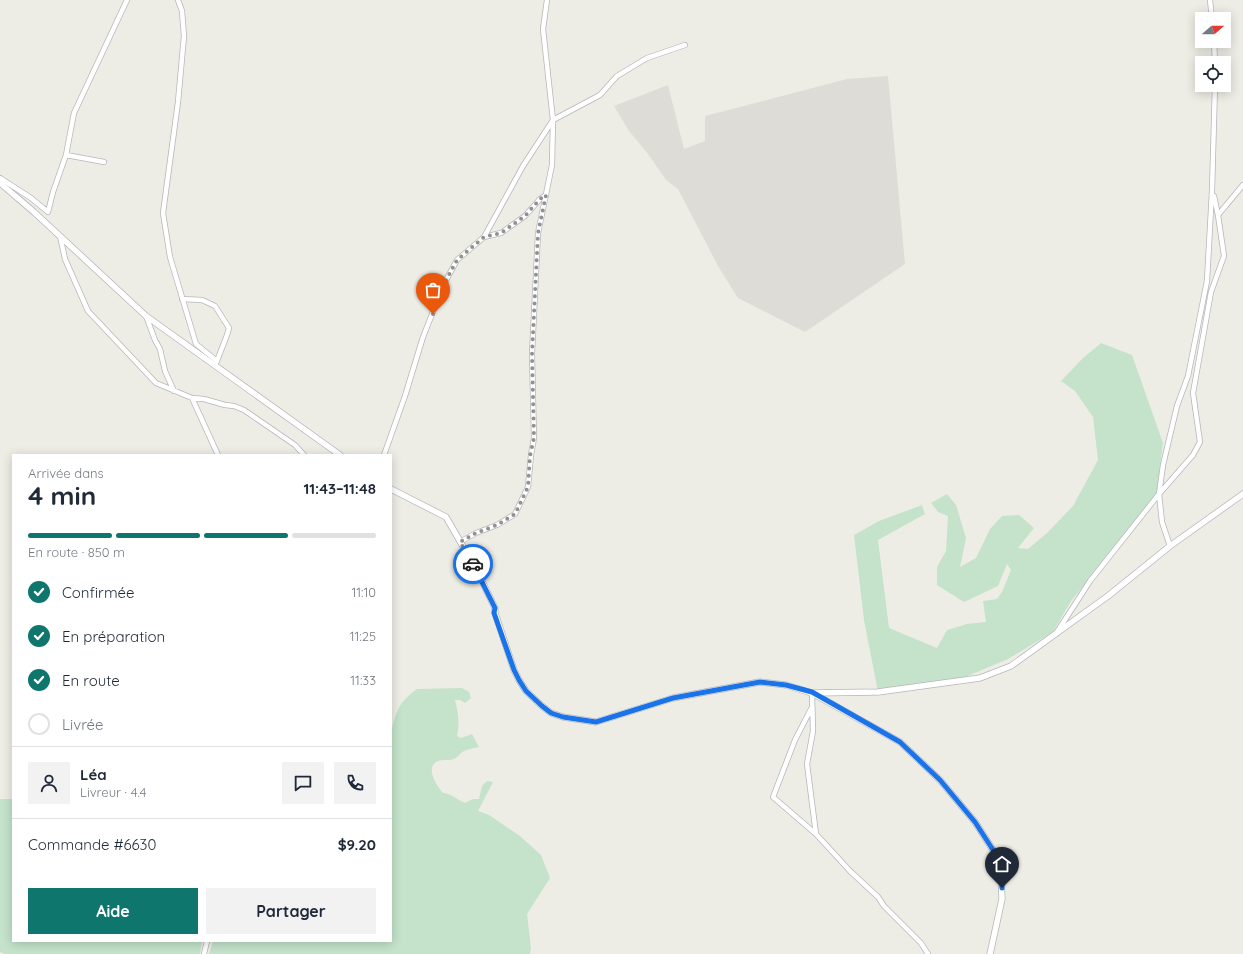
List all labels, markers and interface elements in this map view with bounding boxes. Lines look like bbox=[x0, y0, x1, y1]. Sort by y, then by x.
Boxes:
north arrow bbox=[1195, 12, 1231, 48]
map controls bbox=[1195, 12, 1231, 92]
button: locate bbox=[1195, 56, 1231, 92]
pin bbox=[416, 273, 450, 314]
icon: bag bbox=[422, 279, 444, 301]
text: Arrivée dans bbox=[28, 465, 104, 481]
text: 4 min bbox=[28, 479, 96, 512]
text: 11:43–11:48 bbox=[303, 479, 376, 498]
text: En route · 850 m bbox=[28, 544, 125, 560]
courier bbox=[453, 544, 493, 584]
icon: car bbox=[462, 553, 484, 575]
icon: check bbox=[28, 581, 50, 603]
text: Confirmée bbox=[62, 583, 135, 602]
text: 11:10 bbox=[351, 584, 376, 600]
icon: check bbox=[28, 625, 50, 647]
text: En préparation bbox=[62, 627, 165, 646]
text: 11:25 bbox=[350, 628, 376, 644]
icon: check bbox=[28, 669, 50, 691]
text: En route bbox=[62, 671, 120, 690]
text: 11:33 bbox=[350, 672, 376, 688]
text: Livrée bbox=[62, 715, 104, 734]
button: person bbox=[28, 762, 70, 804]
button: chat bbox=[282, 762, 324, 804]
button: phone bbox=[334, 762, 376, 804]
text: Léa bbox=[80, 765, 107, 784]
text: Livreur · 4.4 bbox=[80, 784, 146, 800]
text: Commande #6630 bbox=[28, 835, 156, 854]
text: $9.20 bbox=[338, 835, 376, 854]
pin bbox=[985, 847, 1019, 888]
icon: home bbox=[991, 853, 1013, 875]
button: Aide bbox=[28, 888, 198, 934]
button: Partager bbox=[206, 888, 376, 934]

